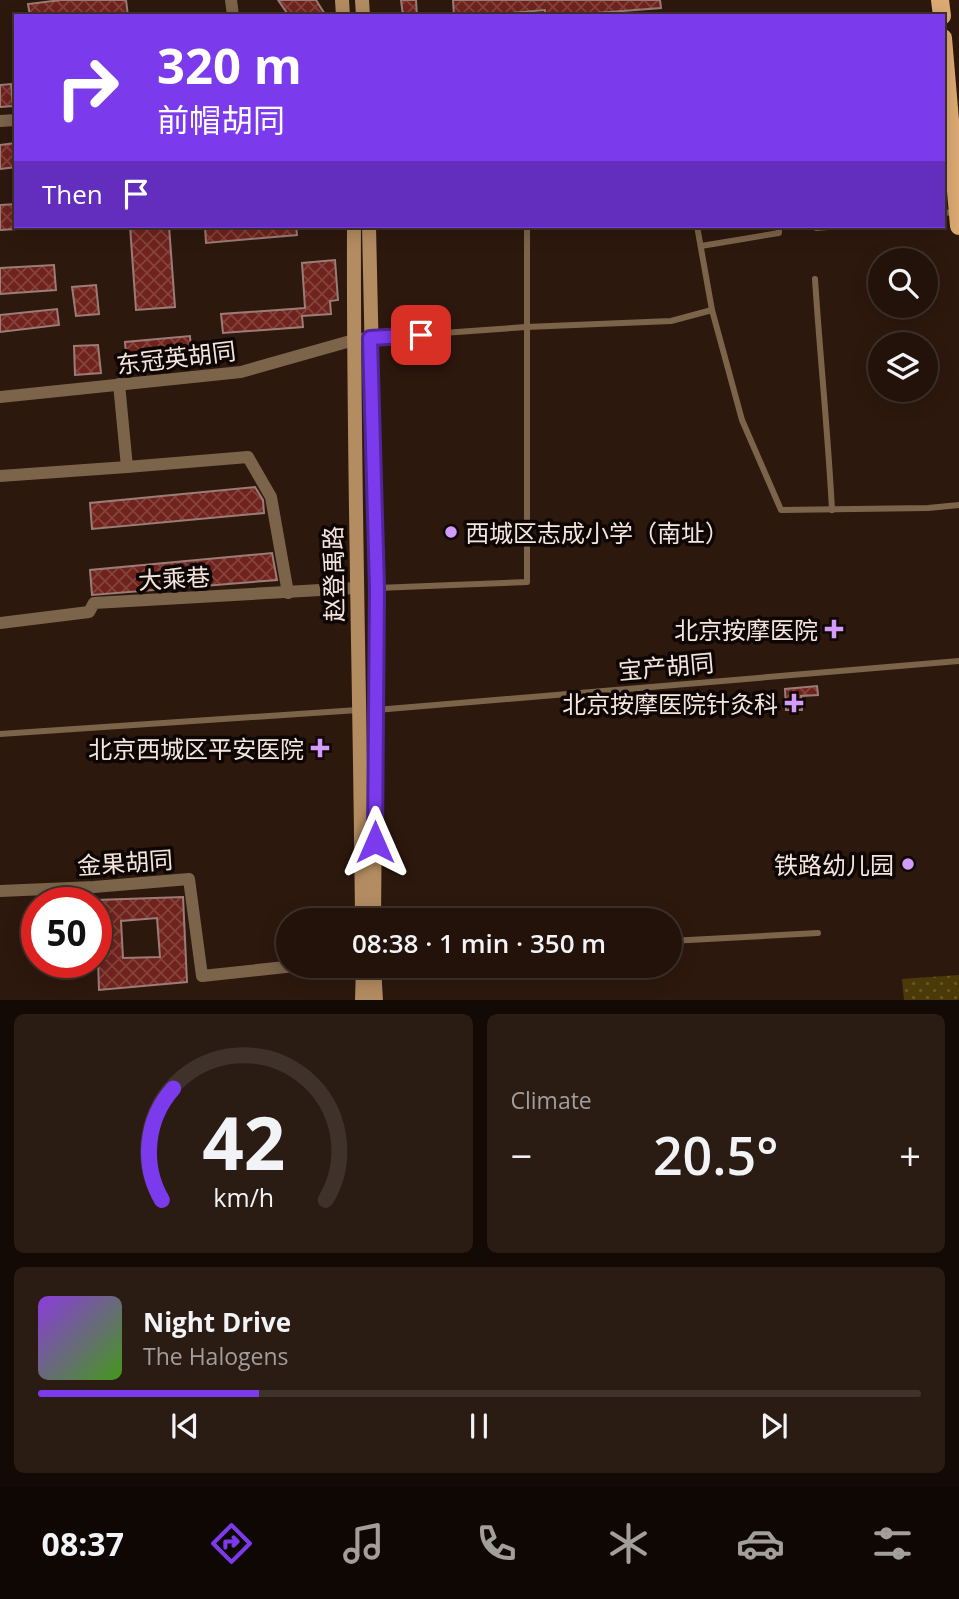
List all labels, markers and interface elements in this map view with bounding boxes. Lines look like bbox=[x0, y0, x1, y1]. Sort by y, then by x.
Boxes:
text: 320 m bbox=[157, 32, 302, 98]
icon: right bbox=[42, 42, 133, 133]
text: 前帽胡同 bbox=[157, 98, 285, 141]
icon: arrive bbox=[117, 175, 155, 213]
text: Then bbox=[42, 176, 103, 212]
map controls bbox=[868, 248, 938, 402]
button: search bbox=[868, 248, 938, 318]
pin bbox=[391, 305, 451, 365]
icon: arrive bbox=[402, 316, 440, 354]
button: layers bbox=[868, 332, 938, 402]
street label: 东冠英胡同 bbox=[114, 333, 238, 381]
place label: 西城区志成小学（南址） bbox=[465, 516, 729, 549]
marker: 西城区志成小学（南址） bbox=[443, 524, 459, 540]
street label: 赵登禹路 bbox=[316, 526, 350, 622]
street label: 大乘巷 bbox=[137, 560, 211, 596]
place label: 北京按摩医院 bbox=[674, 613, 818, 646]
marker: 北京按摩医院 bbox=[824, 619, 844, 639]
street label: 宝产胡同 bbox=[617, 645, 715, 687]
place label: 北京按摩医院针灸科 bbox=[562, 687, 778, 720]
marker: 北京按摩医院针灸科 bbox=[784, 693, 804, 713]
place label: 北京西城区平安医院 bbox=[88, 732, 304, 765]
marker: 北京西城区平安医院 bbox=[310, 738, 330, 758]
position arrow bbox=[338, 805, 412, 879]
street label: 金果胡同 bbox=[76, 842, 174, 882]
place label: 铁路幼儿园 bbox=[774, 848, 894, 881]
marker: 铁路幼儿园 bbox=[900, 856, 916, 872]
speed limit sign: 50 bbox=[21, 887, 112, 978]
text: 08:38 · 1 min · 350 m bbox=[352, 925, 606, 961]
text: Climate bbox=[511, 1084, 592, 1116]
text: 42 bbox=[202, 1092, 285, 1191]
text: 20.5° bbox=[653, 1119, 779, 1190]
text: − bbox=[511, 1129, 532, 1181]
text: + bbox=[899, 1129, 921, 1181]
text: km/h bbox=[213, 1179, 274, 1213]
text: Night Drive bbox=[143, 1304, 291, 1340]
text: The Halogens bbox=[143, 1340, 289, 1372]
icon: previous bbox=[166, 1407, 204, 1445]
icon: pause bbox=[460, 1407, 498, 1445]
icon: next bbox=[755, 1407, 793, 1445]
icon: directions bbox=[207, 1519, 256, 1568]
icon: music bbox=[339, 1519, 388, 1568]
icon: phone bbox=[472, 1519, 521, 1568]
icon: climate bbox=[604, 1519, 653, 1568]
icon: car bbox=[736, 1519, 785, 1568]
icon: filters bbox=[868, 1519, 917, 1568]
text: 08:37 bbox=[42, 1522, 124, 1565]

